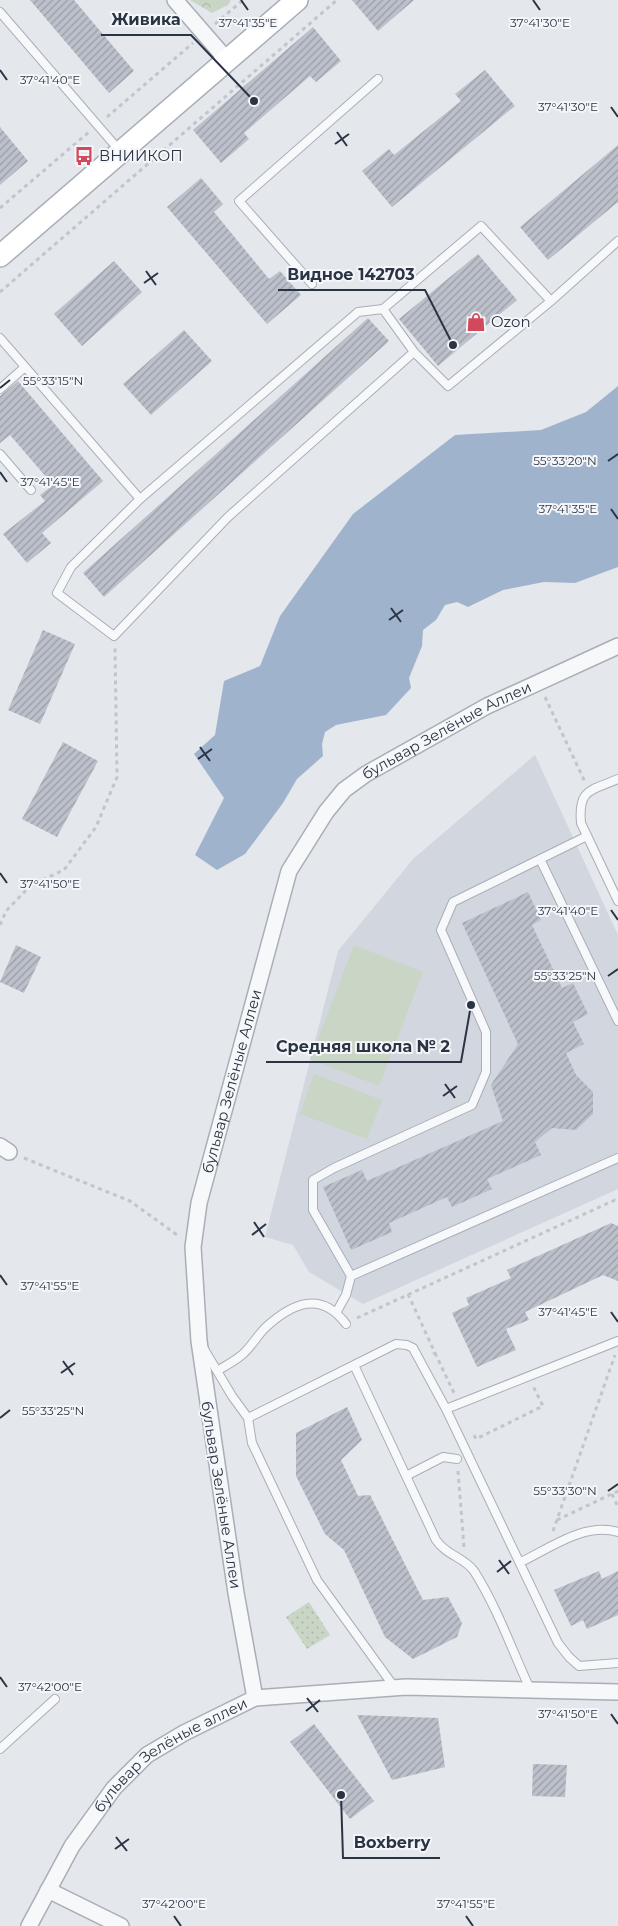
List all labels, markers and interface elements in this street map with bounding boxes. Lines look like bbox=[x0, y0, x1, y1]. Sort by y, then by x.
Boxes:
callout: Живика bbox=[101, 4, 191, 35]
text: Живика bbox=[111, 10, 181, 29]
text: 37°41'35"E bbox=[219, 15, 277, 30]
text: 37°41'30"E bbox=[510, 15, 570, 30]
text: 37°41'40"E bbox=[20, 72, 80, 87]
text: 37°41'30"E bbox=[538, 99, 598, 114]
bus stop icon: ВНИИКОП bbox=[73, 145, 95, 167]
place label: ВНИИКОП bbox=[99, 146, 183, 165]
callout: Видное 142703 bbox=[278, 259, 425, 290]
text: Видное 142703 bbox=[287, 265, 415, 284]
shop icon: Ozon bbox=[465, 311, 487, 333]
place label: Ozon bbox=[491, 312, 531, 331]
text: 55°33'15"N bbox=[23, 373, 83, 388]
text: 55°33'20"N bbox=[533, 453, 597, 468]
text: 37°41'45"E bbox=[20, 474, 80, 489]
text: 37°41'35"E bbox=[539, 501, 597, 516]
street label: бульвар Зелёные Аллеи bbox=[358, 677, 534, 783]
text: 37°41'50"E bbox=[20, 876, 80, 891]
text: 37°41'40"E bbox=[538, 903, 598, 918]
text: 55°33'25"N bbox=[534, 968, 596, 983]
street label: бульвар Зелёные Аллеи bbox=[197, 987, 265, 1175]
callout: Средняя школа № 2 bbox=[266, 1031, 461, 1062]
text: Средняя школа № 2 bbox=[276, 1037, 450, 1056]
text: 37°41'55"E bbox=[21, 1278, 79, 1293]
text: 37°41'45"E bbox=[538, 1304, 598, 1319]
street label: бульвар Зелёные Аллеи bbox=[197, 1400, 246, 1590]
text: 55°33'25"N bbox=[22, 1403, 84, 1418]
text: 55°33'30"N bbox=[533, 1483, 597, 1498]
text: 37°42'00"E bbox=[18, 1679, 82, 1694]
street label: бульвар Зелёные аллеи bbox=[89, 1693, 250, 1816]
text: 37°41'50"E bbox=[538, 1706, 598, 1721]
callout: Boxberry bbox=[343, 1827, 440, 1858]
text: Boxberry bbox=[354, 1833, 431, 1852]
text: 37°42'00"E bbox=[142, 1896, 206, 1911]
text: 37°41'55"E bbox=[437, 1896, 495, 1911]

